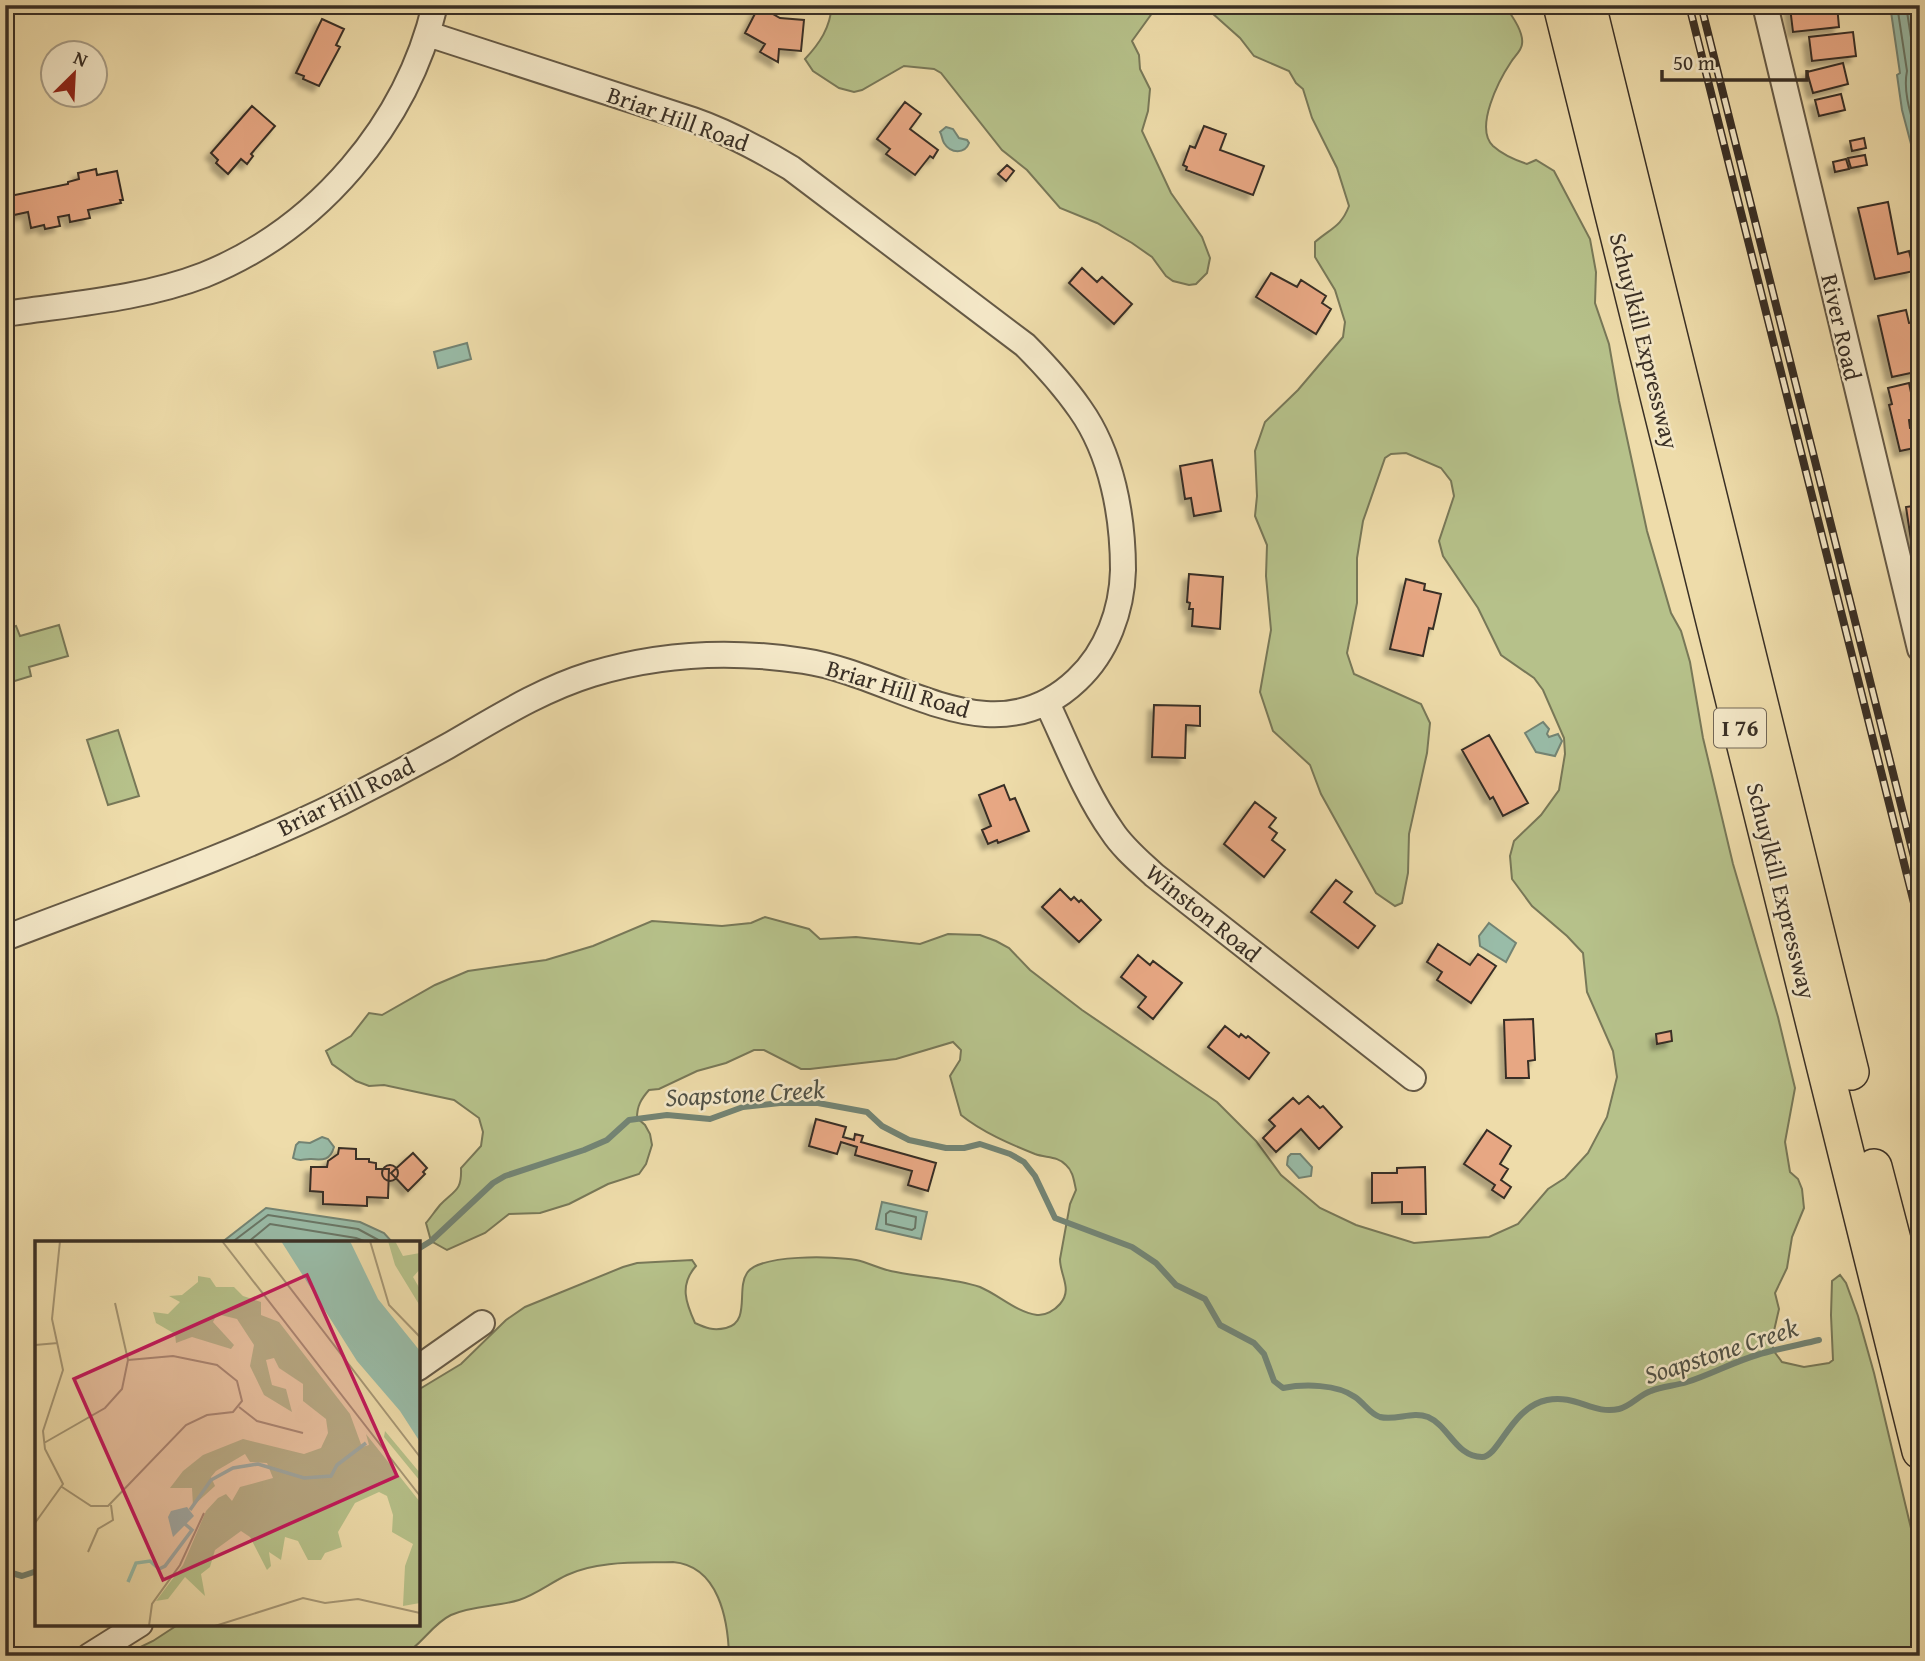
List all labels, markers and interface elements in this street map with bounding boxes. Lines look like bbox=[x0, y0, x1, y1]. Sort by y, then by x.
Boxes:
north arrow bbox=[38, 38, 108, 108]
scale bar bbox=[1662, 38, 1808, 82]
text: N bbox=[69, 43, 93, 74]
text: 50 m bbox=[1673, 47, 1715, 78]
street label: Briar Hill Road bbox=[602, 77, 754, 160]
street label: Schuylkill Expressway bbox=[1601, 229, 1688, 453]
street label: River Road bbox=[1812, 270, 1871, 384]
street label: Briar Hill Road bbox=[822, 650, 974, 727]
road number: I 76 bbox=[1714, 708, 1766, 748]
street label: Briar Hill Road bbox=[271, 748, 420, 845]
street label: Schuylkill Expressway bbox=[1738, 779, 1825, 1003]
street label: Winston Road bbox=[1138, 855, 1269, 970]
water label: Soapstone Creek bbox=[664, 1069, 826, 1116]
inset map bbox=[35, 1241, 420, 1626]
water label: Soapstone Creek bbox=[1639, 1307, 1803, 1394]

